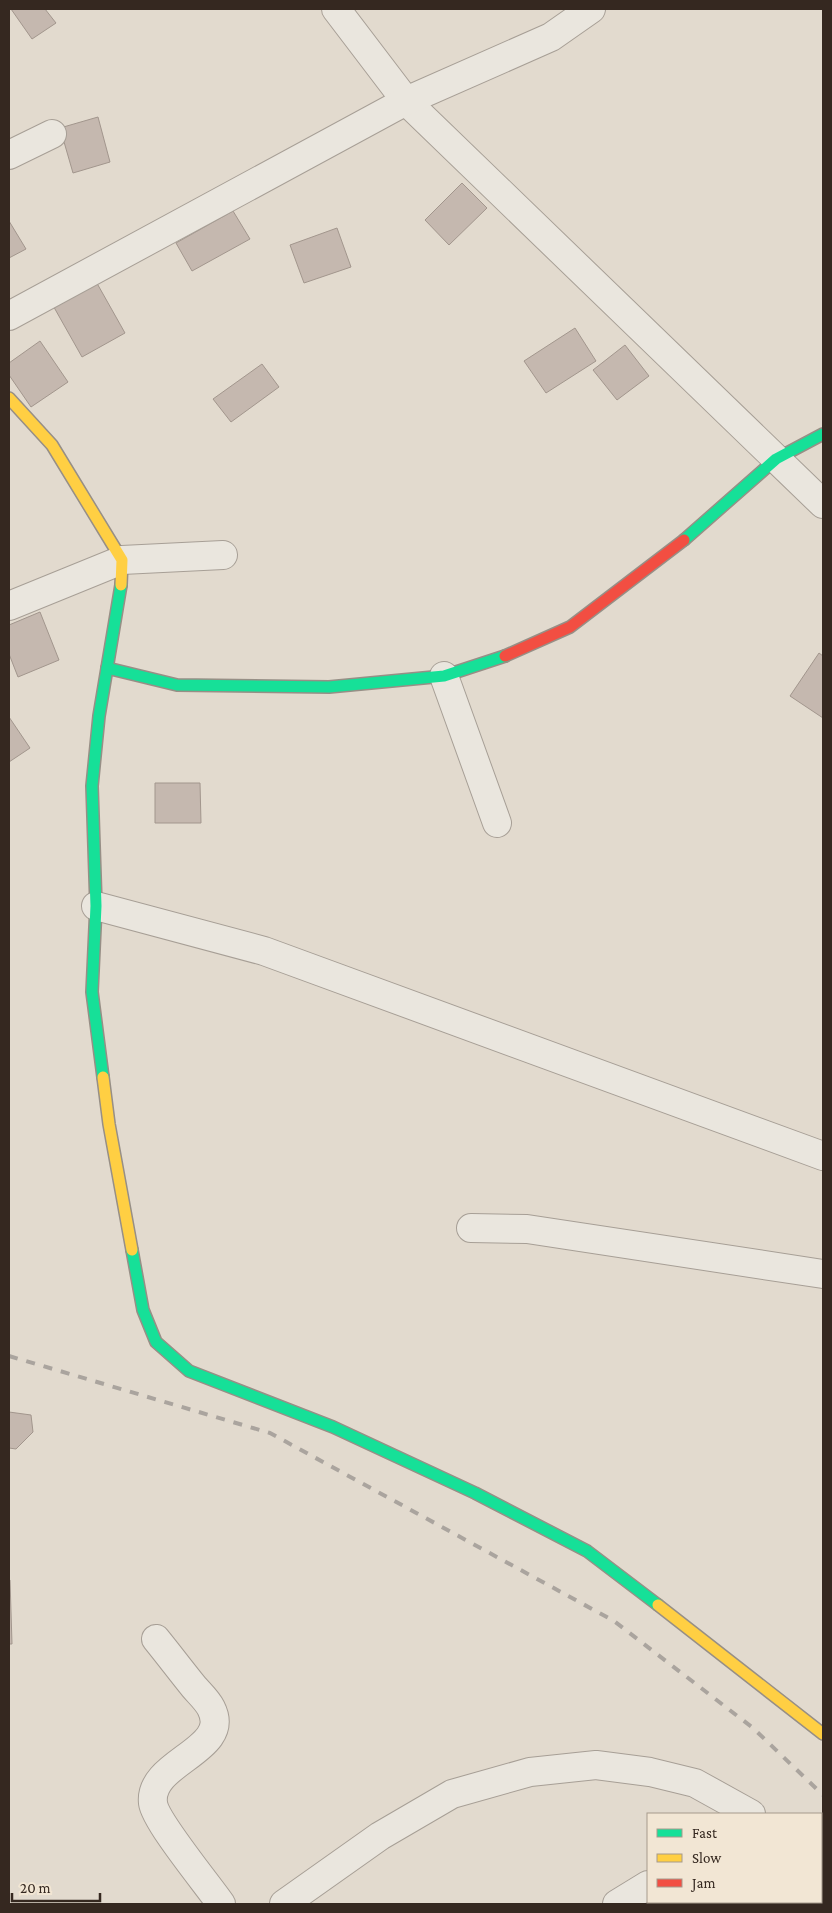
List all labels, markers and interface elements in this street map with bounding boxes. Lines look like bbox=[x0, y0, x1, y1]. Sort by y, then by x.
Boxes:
legend bbox=[647, 1813, 822, 1903]
text: Fast bbox=[692, 1825, 718, 1841]
text: Slow bbox=[692, 1850, 722, 1866]
scale bar bbox=[12, 1870, 100, 1902]
text: Jam bbox=[690, 1875, 715, 1892]
text: 20 m bbox=[20, 1880, 51, 1896]

